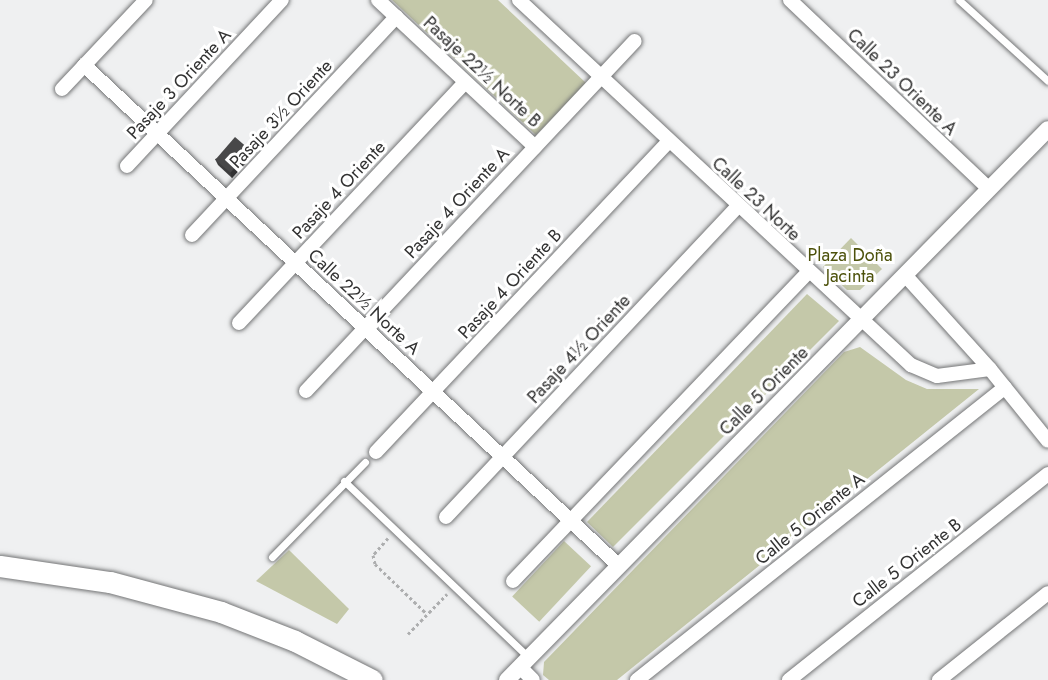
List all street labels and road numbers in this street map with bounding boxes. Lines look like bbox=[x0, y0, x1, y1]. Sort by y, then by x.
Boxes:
street label: Pasaje 22½ Norte B bbox=[419, 12, 545, 132]
street label: Pasaje 3 Oriente A bbox=[122, 24, 236, 144]
street label: Calle 23 Oriente A bbox=[843, 24, 961, 140]
street label: Pasaje 3½ Oriente bbox=[225, 55, 337, 173]
street label: Pasaje 4 Oriente bbox=[288, 136, 390, 244]
street label: Pasaje 4 Oriente A bbox=[400, 143, 514, 263]
street label: Calle 23 Norte bbox=[707, 153, 805, 245]
street label: Pasaje 4 Oriente B bbox=[454, 225, 566, 343]
street label: Calle 22½ Norte A bbox=[303, 245, 425, 359]
street label: Pasaje 4½ Oriente bbox=[523, 290, 635, 408]
street label: Calle 5 Oriente bbox=[715, 342, 813, 440]
street label: Calle 5 Oriente A bbox=[751, 468, 869, 570]
street label: Calle 5 Oriente B bbox=[848, 514, 966, 612]

